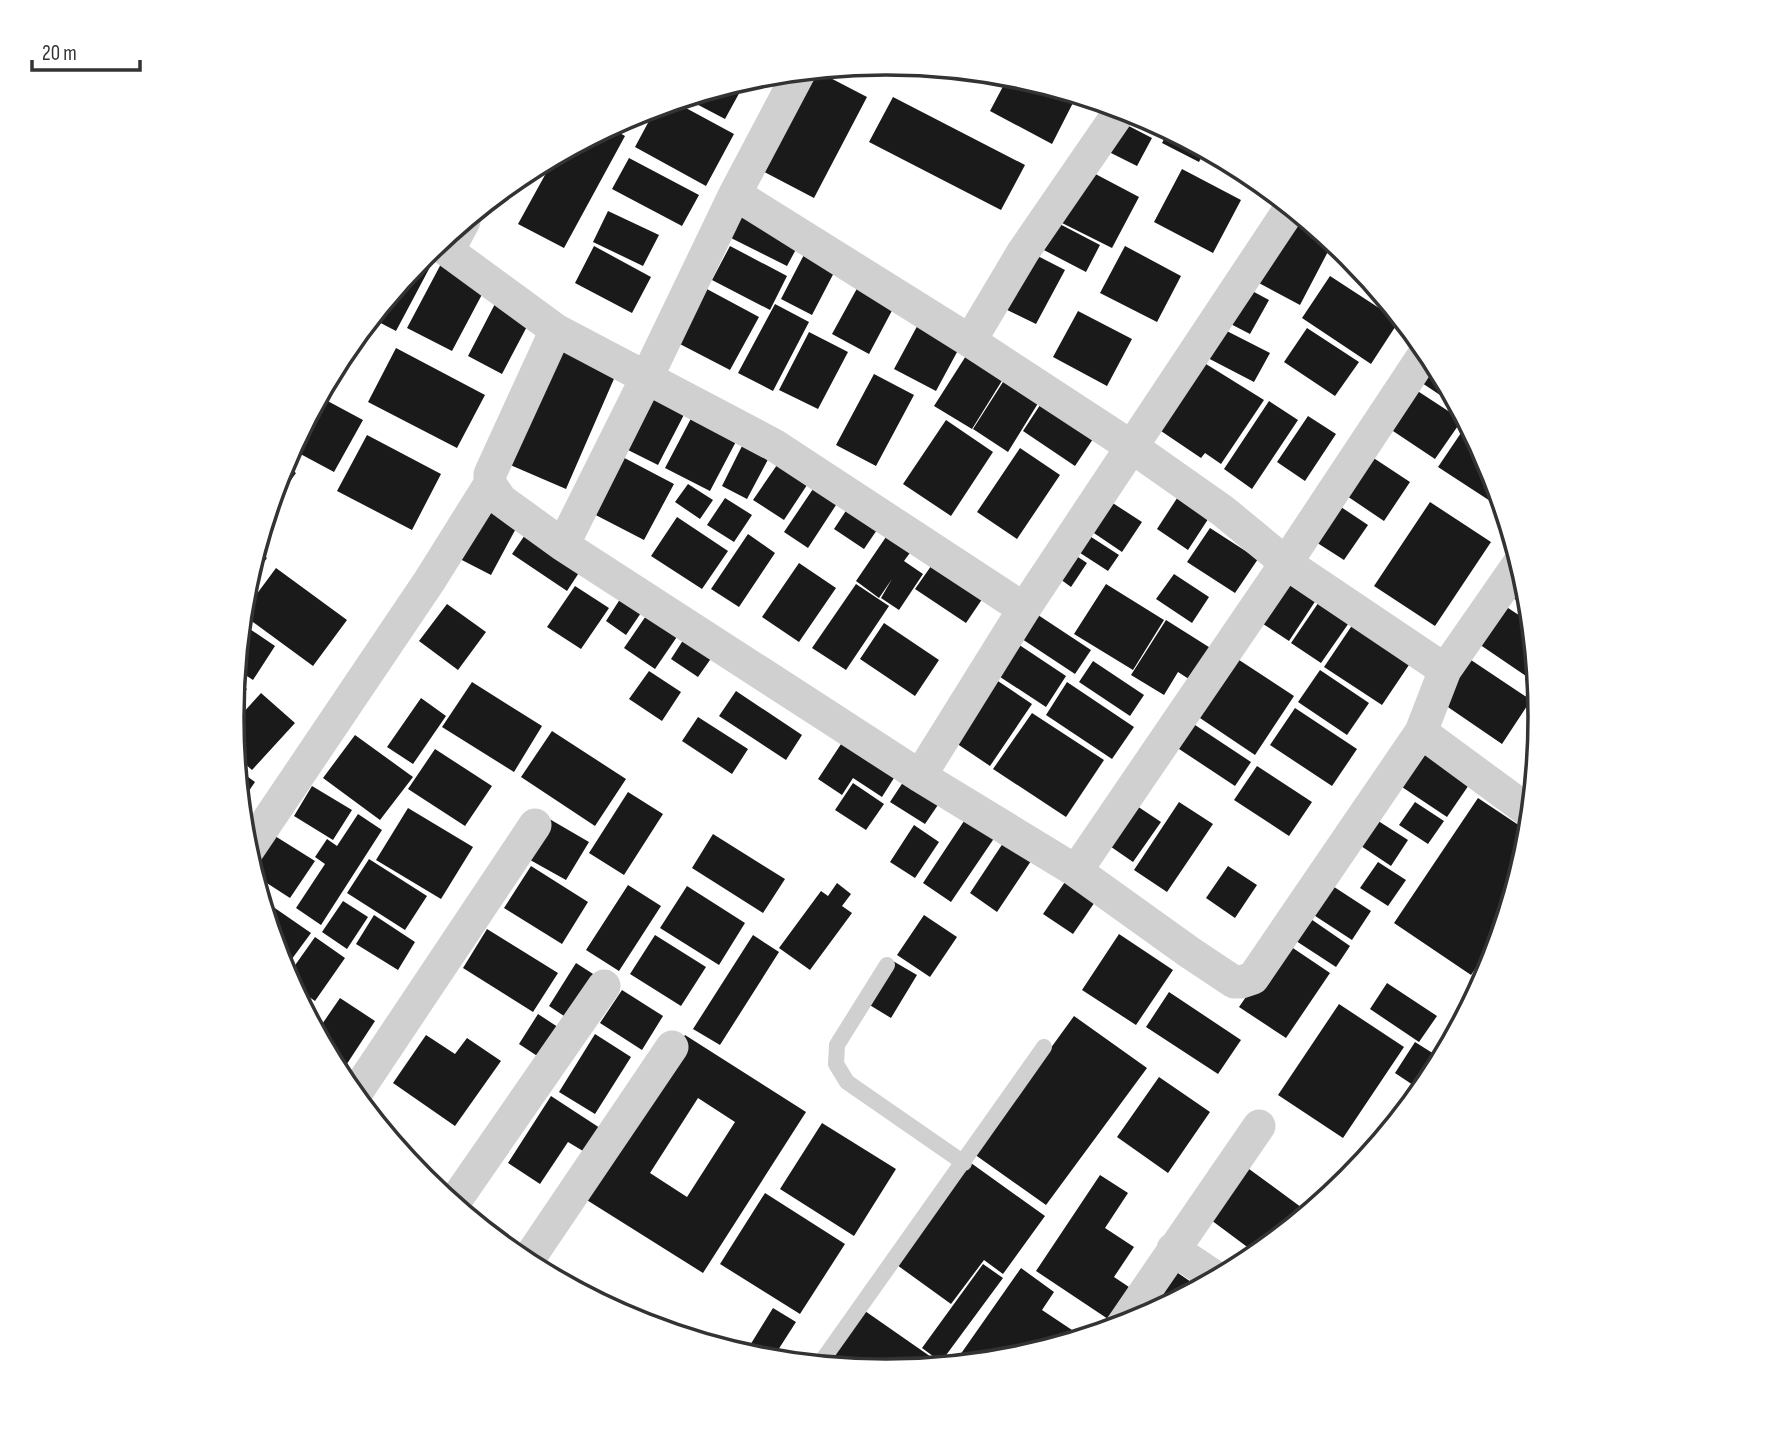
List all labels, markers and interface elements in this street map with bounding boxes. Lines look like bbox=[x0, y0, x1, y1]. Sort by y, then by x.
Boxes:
scale bar bbox=[32, 28, 140, 72]
text: 20 m bbox=[42, 41, 77, 66]

